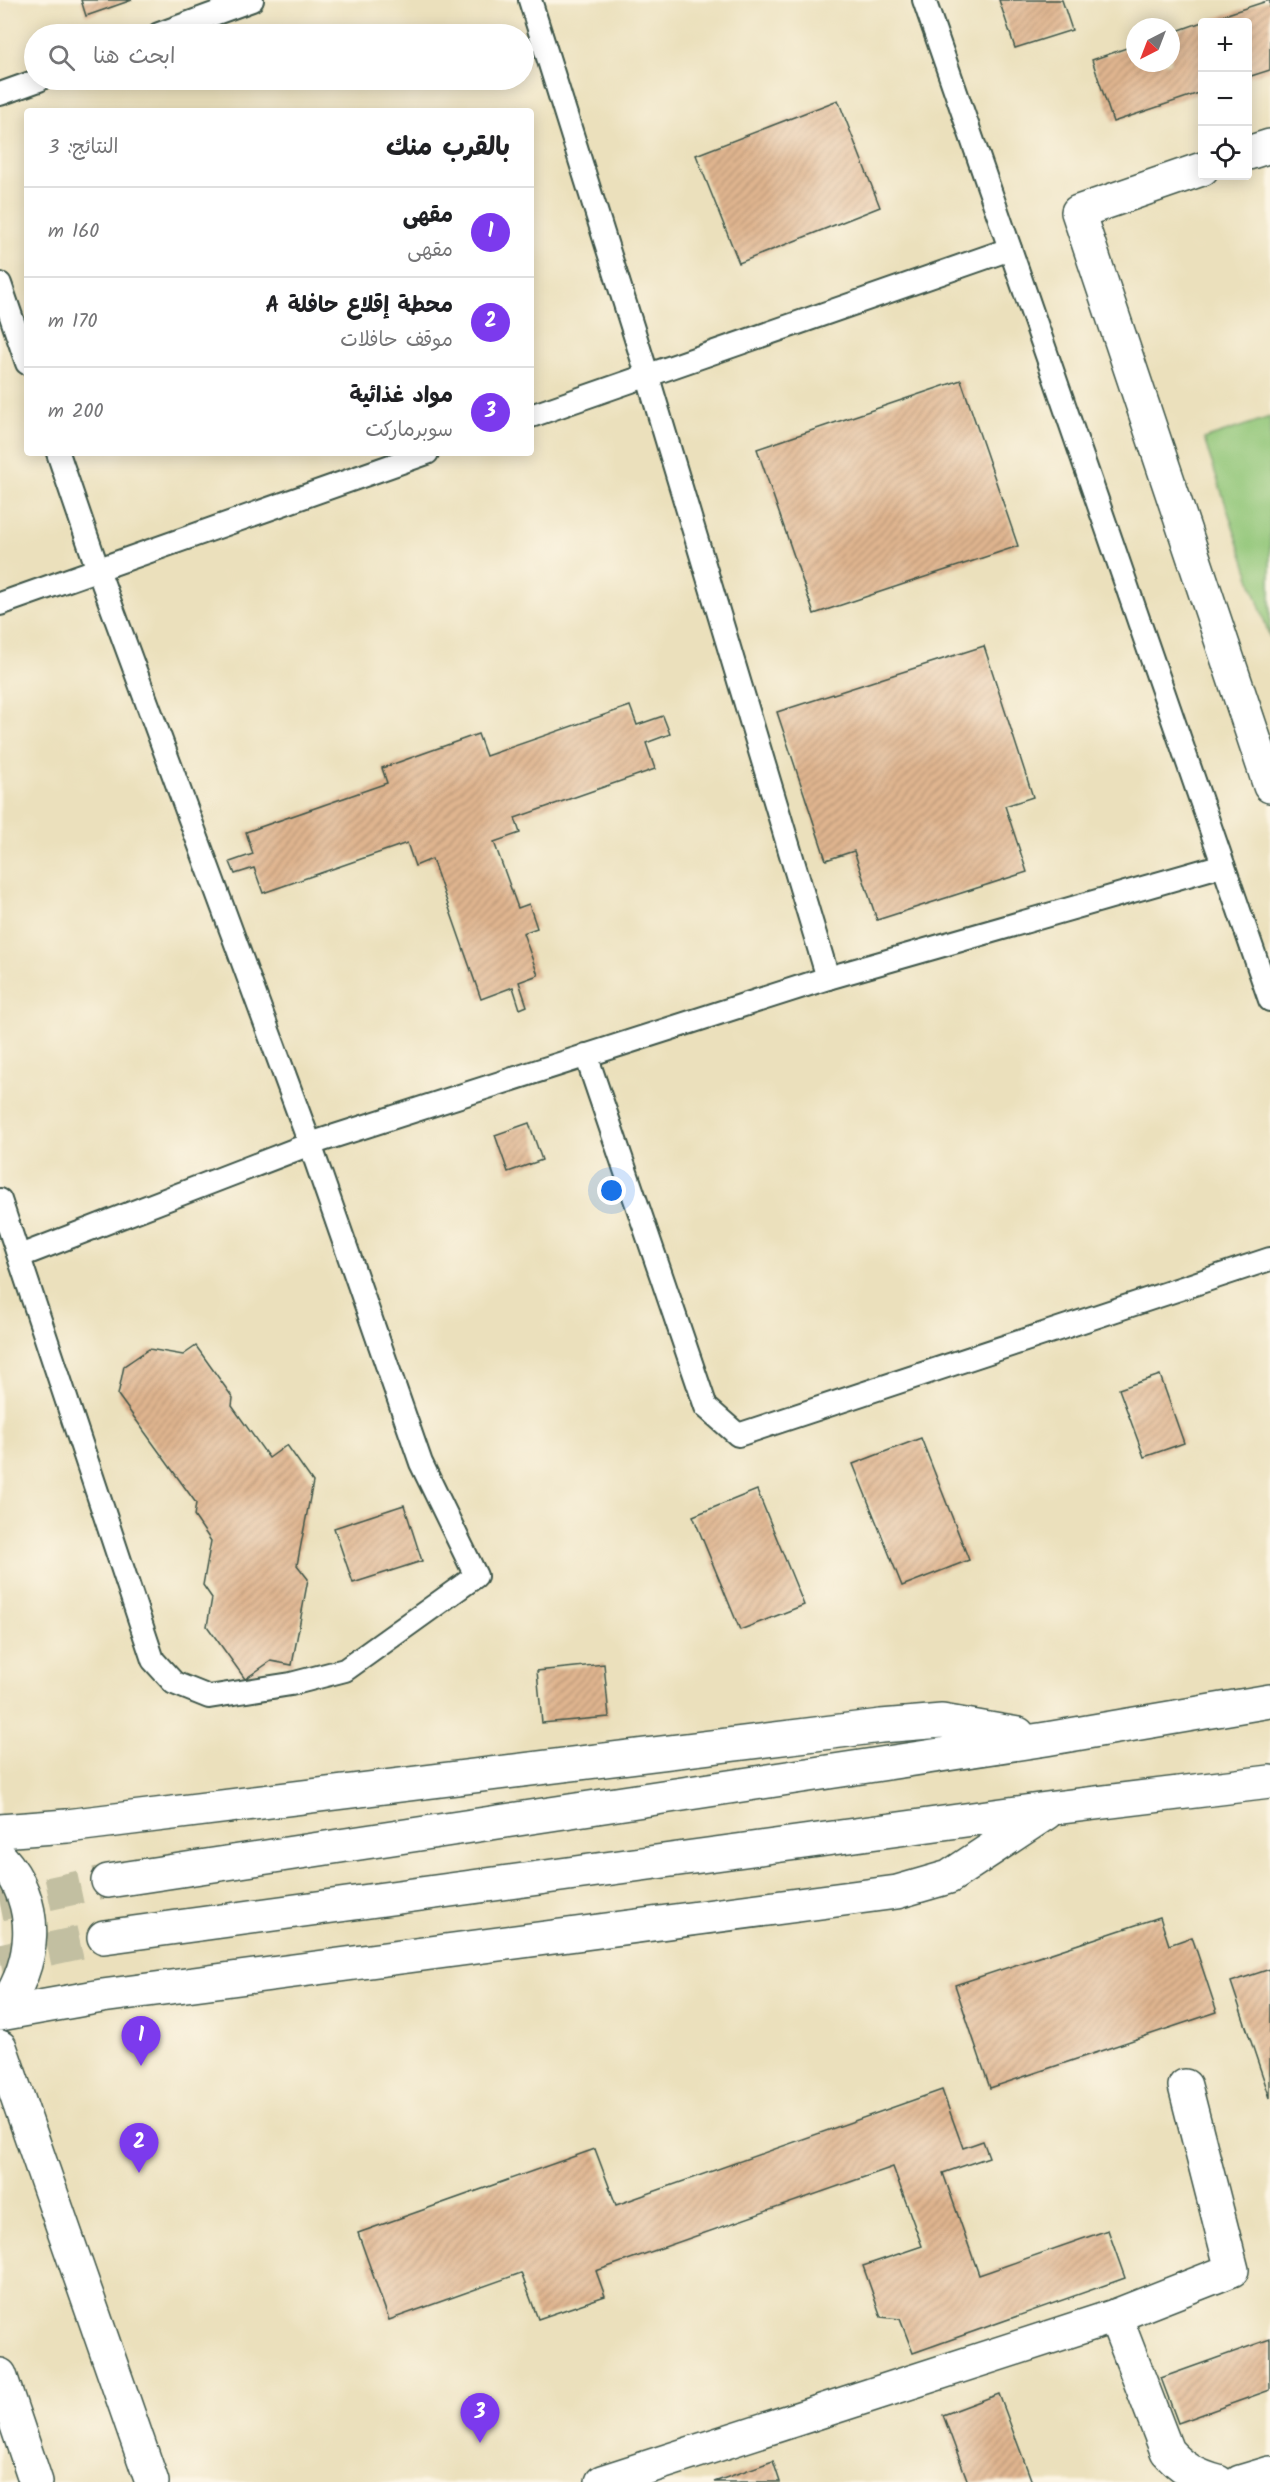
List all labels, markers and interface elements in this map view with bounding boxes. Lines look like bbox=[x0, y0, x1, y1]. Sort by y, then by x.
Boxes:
north arrow bbox=[1126, 18, 1180, 72]
map controls bbox=[1198, 18, 1252, 180]
button: + bbox=[1198, 18, 1252, 72]
search box bbox=[24, 24, 534, 90]
text: ابحث هنا bbox=[93, 40, 175, 75]
icon: search bbox=[45, 41, 78, 74]
button: − bbox=[1198, 72, 1252, 126]
button: locate bbox=[1198, 126, 1252, 180]
text: بالقرب منك bbox=[386, 127, 510, 169]
text: النتائج: 3 bbox=[48, 132, 119, 164]
text: مقهى bbox=[403, 199, 453, 234]
text: 160 m bbox=[48, 216, 99, 248]
text: 1 bbox=[487, 216, 494, 248]
text: مقهى bbox=[407, 235, 453, 267]
text: محطة إقلاع حافلة A bbox=[265, 289, 453, 324]
text: 170 m bbox=[48, 306, 97, 338]
text: 2 bbox=[485, 306, 496, 338]
text: موقف حافلات bbox=[340, 325, 453, 357]
text: مواد غذائية bbox=[350, 379, 453, 414]
text: 200 m bbox=[48, 396, 104, 428]
text: 3 bbox=[485, 396, 496, 428]
text: سوبرماركت bbox=[365, 415, 453, 447]
your location bbox=[597, 1176, 626, 1205]
pin: 1 bbox=[122, 2016, 160, 2066]
pin: 2 bbox=[120, 2124, 158, 2173]
pin: 3 bbox=[460, 2394, 500, 2443]

